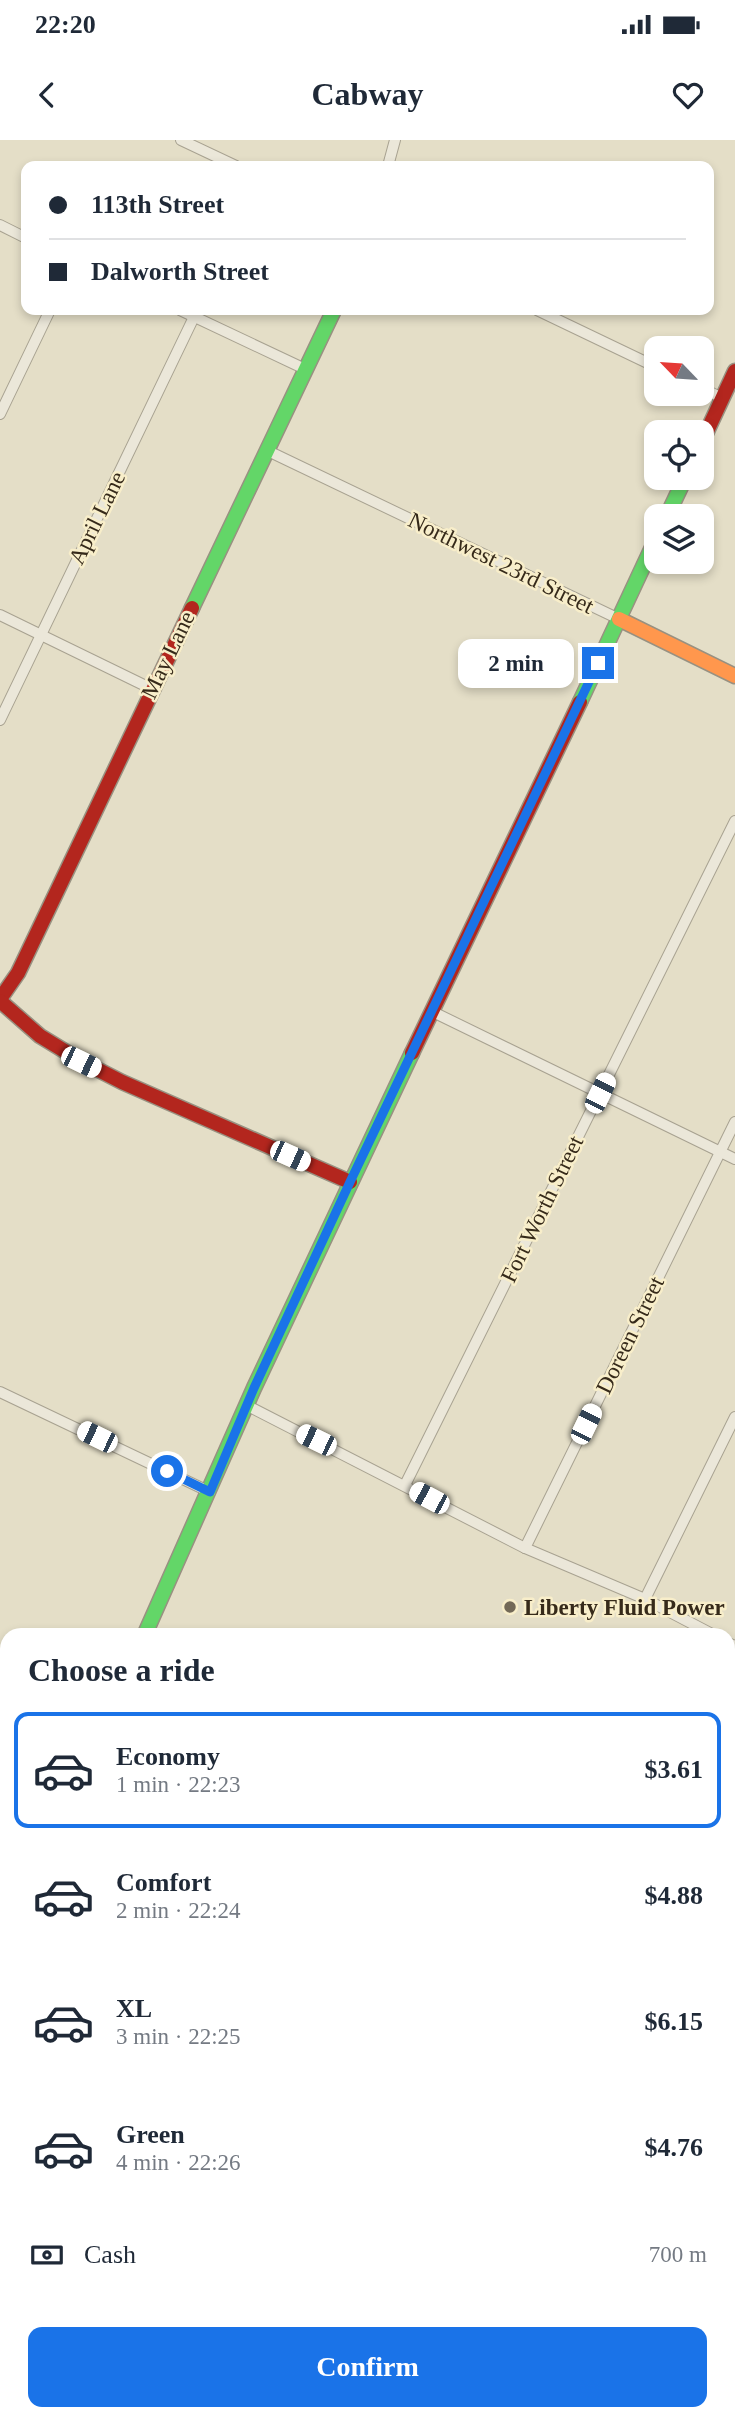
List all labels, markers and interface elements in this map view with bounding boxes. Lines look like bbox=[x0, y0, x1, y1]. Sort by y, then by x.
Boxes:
text: 22:20 bbox=[35, 10, 96, 39]
icon: back bbox=[28, 76, 66, 114]
text: Cabway bbox=[311, 76, 424, 112]
icon: heart bbox=[669, 76, 707, 114]
text: 113th Street bbox=[91, 190, 224, 219]
text: Dalworth Street bbox=[91, 257, 269, 286]
north arrow bbox=[644, 336, 714, 406]
map controls bbox=[644, 336, 714, 574]
button: locate bbox=[644, 420, 714, 490]
street label: April Lane bbox=[64, 467, 130, 569]
button: layers bbox=[644, 504, 714, 574]
street label: Northwest 23rd Street bbox=[404, 507, 598, 619]
street label: May Lane bbox=[136, 607, 200, 703]
callout: 2 min bbox=[458, 638, 574, 688]
route end bbox=[582, 647, 614, 679]
text: 2 min bbox=[488, 651, 544, 676]
car bbox=[58, 1043, 105, 1081]
car bbox=[582, 1070, 619, 1116]
street label: Fort Worth Street bbox=[496, 1131, 589, 1286]
car bbox=[267, 1138, 314, 1174]
street label: Doreen Street bbox=[591, 1272, 669, 1398]
car bbox=[568, 1401, 605, 1447]
car bbox=[74, 1418, 121, 1456]
car bbox=[293, 1421, 340, 1459]
route start bbox=[151, 1455, 183, 1487]
car bbox=[406, 1479, 453, 1517]
place label: Liberty Fluid Power bbox=[524, 1595, 725, 1620]
marker: Liberty Fluid Power bbox=[502, 1599, 518, 1615]
text: Choose a ride bbox=[28, 1652, 215, 1688]
icon: car bbox=[32, 1739, 95, 1802]
text: Economy bbox=[116, 1742, 220, 1771]
text: $3.61 bbox=[645, 1755, 703, 1784]
text: 1 min · 22:23 bbox=[116, 1772, 241, 1797]
icon: car bbox=[32, 1865, 95, 1928]
text: Comfort bbox=[116, 1868, 211, 1897]
text: $4.88 bbox=[645, 1881, 703, 1910]
text: 2 min · 22:24 bbox=[116, 1898, 241, 1923]
icon: car bbox=[32, 1991, 95, 2054]
text: XL bbox=[116, 1994, 152, 2023]
text: $6.15 bbox=[645, 2007, 703, 2036]
text: 3 min · 22:25 bbox=[116, 2024, 241, 2049]
icon: car bbox=[32, 2117, 95, 2180]
text: Green bbox=[116, 2120, 185, 2149]
text: $4.76 bbox=[645, 2133, 703, 2162]
text: 4 min · 22:26 bbox=[116, 2150, 241, 2175]
icon: cash bbox=[28, 2236, 66, 2274]
text: Cash bbox=[84, 2240, 136, 2269]
text: 700 m bbox=[649, 2242, 707, 2267]
button: Confirm bbox=[28, 2327, 707, 2407]

